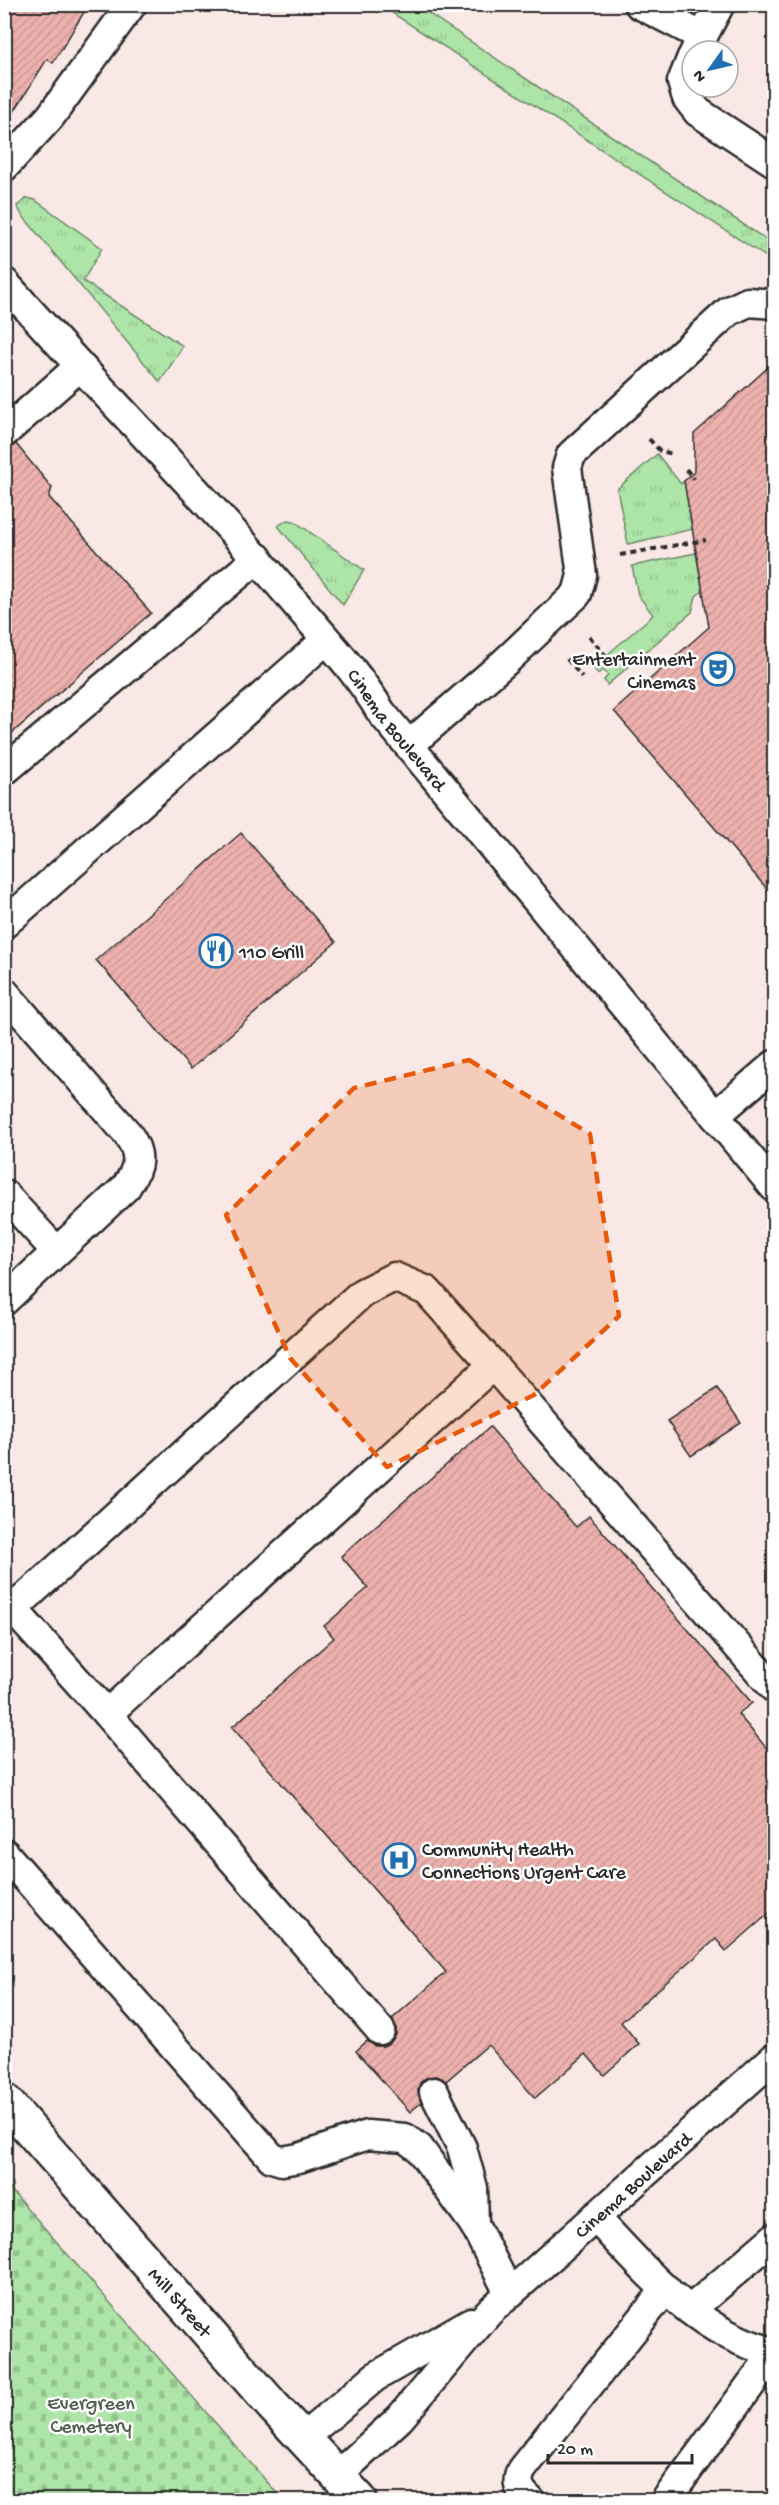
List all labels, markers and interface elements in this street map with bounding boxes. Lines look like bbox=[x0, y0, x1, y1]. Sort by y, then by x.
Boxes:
north arrow bbox=[680, 39, 740, 99]
text: N bbox=[689, 65, 711, 85]
place label: Entertainment Cinemas bbox=[572, 650, 697, 696]
theatre icon: Entertainment Cinemas bbox=[700, 651, 736, 687]
street label: Cinema Boulevard bbox=[340, 666, 451, 799]
restaurant icon: 110 Grill bbox=[198, 933, 234, 969]
place label: 110 Grill bbox=[238, 943, 304, 966]
place label: Community Health Connections Urgent Care bbox=[422, 1840, 627, 1886]
hospital icon: Community Health Connections Urgent Care bbox=[381, 1842, 417, 1878]
street label: Cinema Boulevard bbox=[572, 2127, 699, 2245]
street label: Mill Street bbox=[142, 2264, 216, 2345]
park label: Evergreen Cemetery bbox=[47, 2394, 135, 2440]
scale bar bbox=[548, 2427, 692, 2465]
text: 20 m bbox=[557, 2440, 593, 2461]

